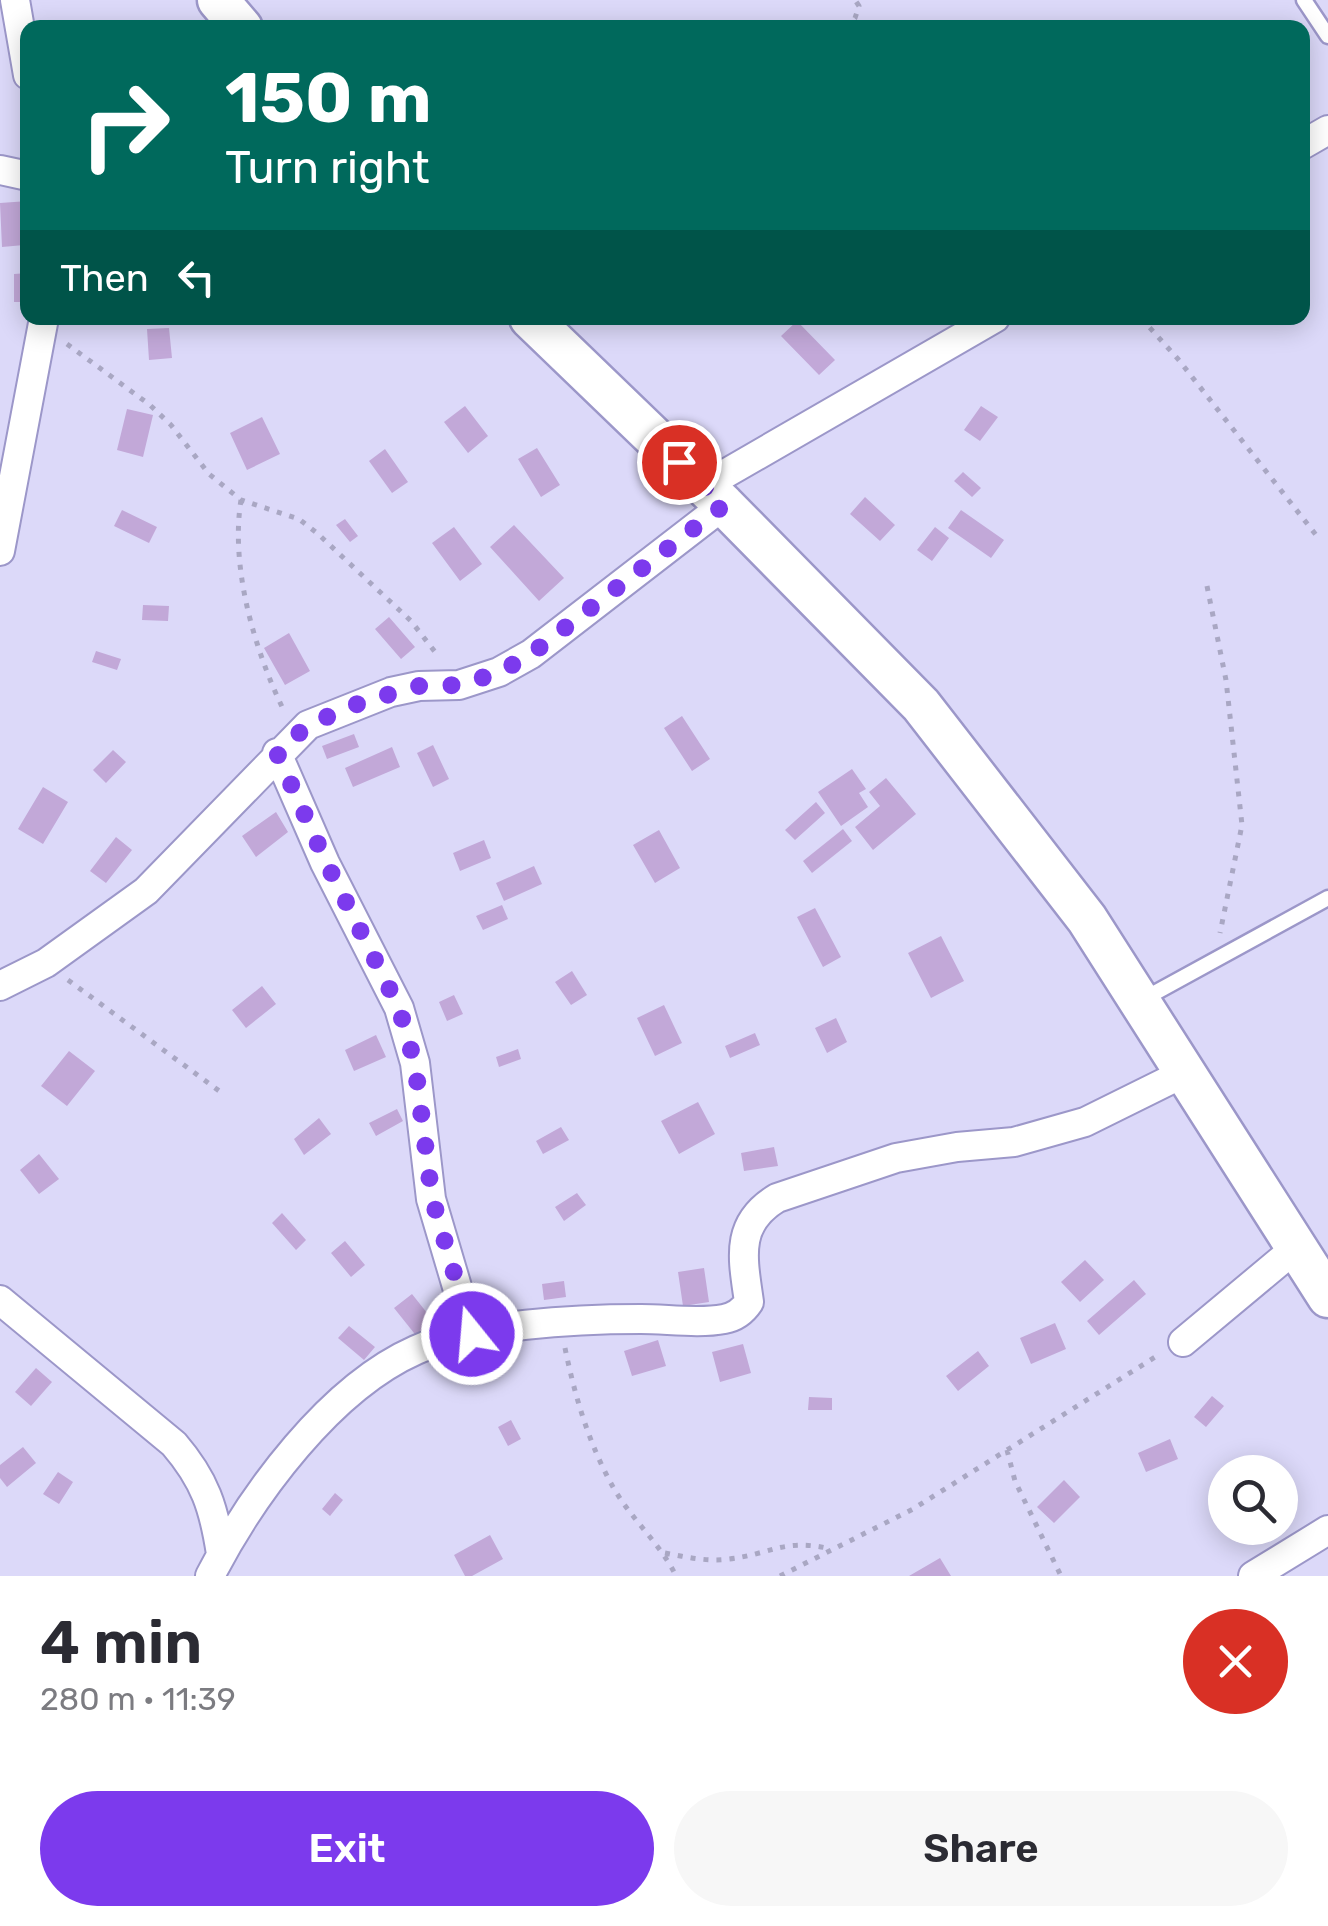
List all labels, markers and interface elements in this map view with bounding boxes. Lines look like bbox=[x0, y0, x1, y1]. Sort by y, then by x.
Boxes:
text: 150 m bbox=[225, 57, 432, 140]
icon: right bbox=[60, 60, 190, 190]
text: Turn right bbox=[225, 141, 429, 194]
icon: left bbox=[169, 250, 224, 305]
text: Then bbox=[60, 255, 149, 301]
pin bbox=[637, 420, 722, 505]
icon: arrive bbox=[652, 435, 707, 490]
position arrow bbox=[420, 1282, 524, 1386]
map controls bbox=[1208, 1455, 1298, 1545]
button: search bbox=[1208, 1455, 1298, 1545]
text: 4 min bbox=[40, 1607, 202, 1678]
button: close bbox=[1183, 1609, 1288, 1714]
text: 280 m · 11:39 bbox=[40, 1680, 236, 1718]
button: Exit bbox=[40, 1791, 654, 1906]
button: Share bbox=[674, 1791, 1288, 1906]

